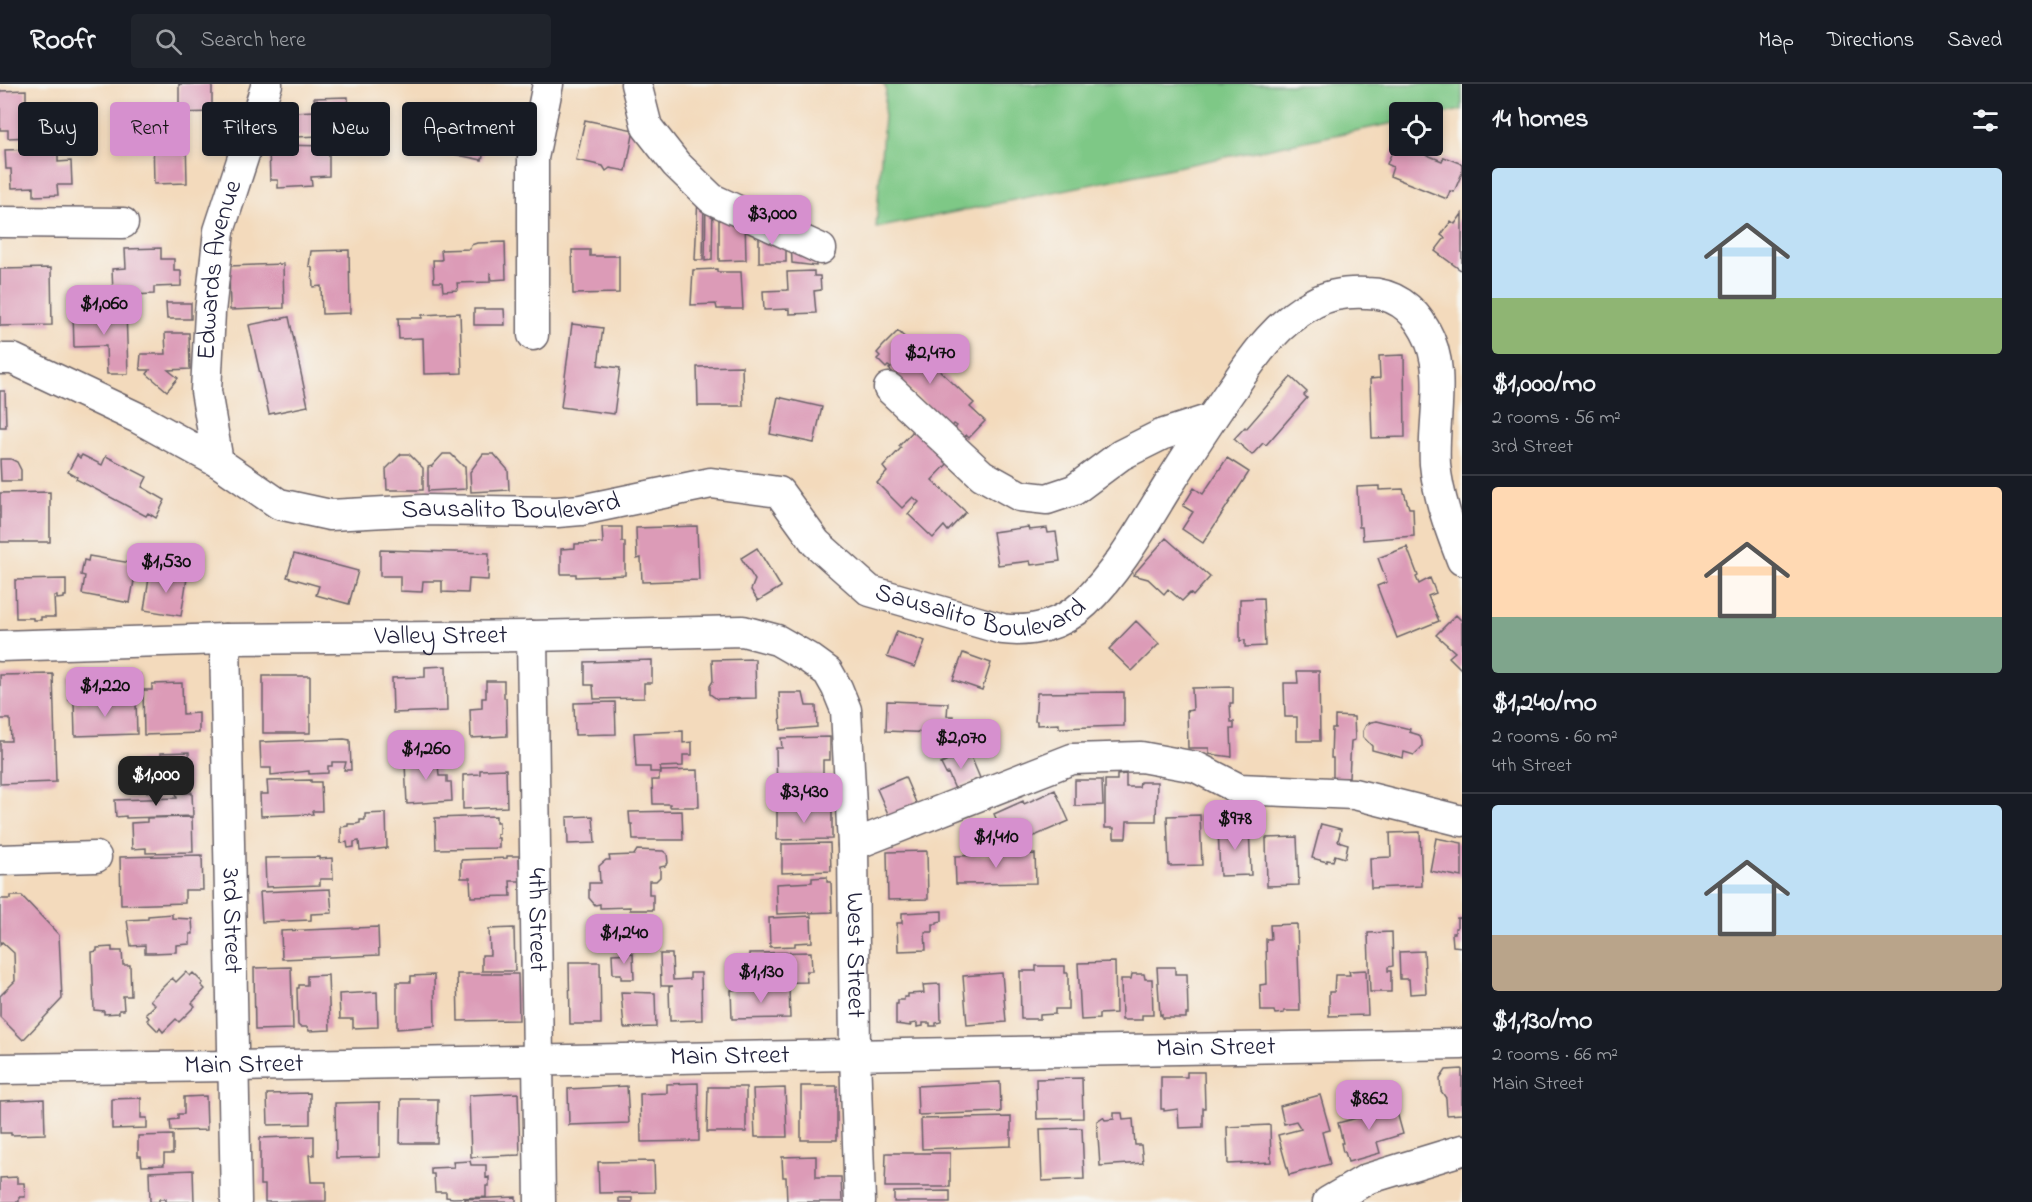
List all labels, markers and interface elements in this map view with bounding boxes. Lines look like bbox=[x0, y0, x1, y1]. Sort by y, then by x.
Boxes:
search box bbox=[131, 14, 551, 68]
text: Roofr bbox=[30, 21, 95, 62]
icon: search bbox=[152, 25, 185, 58]
text: Search here bbox=[200, 25, 306, 57]
text: Map bbox=[1758, 26, 1794, 56]
text: Directions bbox=[1827, 26, 1914, 56]
text: Saved bbox=[1947, 26, 2002, 56]
text: 14 homes bbox=[1492, 101, 1588, 139]
chip: Buy bbox=[18, 102, 98, 156]
chip: Rent bbox=[110, 102, 190, 156]
chip: Filters bbox=[202, 102, 299, 156]
chip: New bbox=[311, 102, 390, 156]
chip: Apartment bbox=[402, 102, 537, 156]
map controls bbox=[1389, 102, 1443, 156]
button: locate bbox=[1389, 102, 1443, 156]
icon: filters bbox=[1969, 104, 2002, 137]
street label: Edwards Avenue bbox=[189, 175, 253, 361]
pin: $3,000 bbox=[723, 195, 821, 246]
text: $3,000 bbox=[747, 200, 797, 229]
icon: home bbox=[1693, 207, 1801, 315]
pin: $1,060 bbox=[55, 285, 153, 336]
text: $1,060 bbox=[80, 290, 128, 319]
pin: $2,470 bbox=[881, 334, 979, 385]
text: $2,470 bbox=[905, 339, 955, 368]
text: $1,000/mo bbox=[1492, 366, 1596, 404]
text: 2 rooms · 56 m² bbox=[1492, 404, 1621, 433]
text: 3rd Street bbox=[1492, 433, 1573, 462]
street label: Sausalito Boulevard bbox=[400, 483, 624, 531]
icon: home bbox=[1693, 526, 1801, 634]
pin: $1,530 bbox=[117, 543, 215, 594]
text: $1,530 bbox=[141, 548, 191, 577]
street label: Sausalito Boulevard bbox=[870, 574, 1095, 649]
street label: Valley Street bbox=[373, 617, 508, 657]
pin: $1,220 bbox=[56, 667, 154, 718]
text: $1,220 bbox=[80, 672, 130, 701]
text: $1,240/mo bbox=[1492, 685, 1597, 723]
pin: $2,070 bbox=[912, 719, 1010, 770]
text: 2 rooms · 60 m² bbox=[1492, 723, 1618, 752]
text: $2,070 bbox=[936, 724, 987, 753]
pin: $1,260 bbox=[377, 730, 475, 781]
text: $1,260 bbox=[401, 735, 451, 764]
text: 4th Street bbox=[1492, 752, 1572, 781]
pin: $1,000 bbox=[107, 756, 205, 807]
text: $1,000 bbox=[132, 761, 180, 790]
pin: $3,430 bbox=[755, 773, 853, 824]
text: $3,430 bbox=[780, 778, 828, 807]
pin: $978 bbox=[1199, 800, 1271, 851]
text: $978 bbox=[1218, 805, 1252, 834]
pin: $1,410 bbox=[947, 818, 1045, 869]
text: $1,410 bbox=[973, 823, 1019, 852]
icon: home bbox=[1693, 844, 1801, 952]
street label: 3rd Street bbox=[210, 868, 251, 974]
street label: 4th Street bbox=[516, 868, 556, 972]
street label: West Street bbox=[834, 892, 874, 1018]
pin: $1,240 bbox=[575, 914, 673, 965]
text: $1,240 bbox=[600, 919, 648, 948]
pin: $1,130 bbox=[712, 953, 810, 1004]
text: $1,130 bbox=[738, 958, 784, 987]
text: $1,130/mo bbox=[1492, 1003, 1592, 1041]
street label: Main Street bbox=[1156, 1028, 1276, 1068]
street label: Main Street bbox=[670, 1037, 790, 1077]
text: 2 rooms · 66 m² bbox=[1492, 1041, 1618, 1070]
street label: Main Street bbox=[184, 1046, 304, 1086]
text: Main Street bbox=[1492, 1070, 1584, 1099]
pin: $862 bbox=[1333, 1080, 1405, 1131]
text: $862 bbox=[1350, 1085, 1388, 1114]

